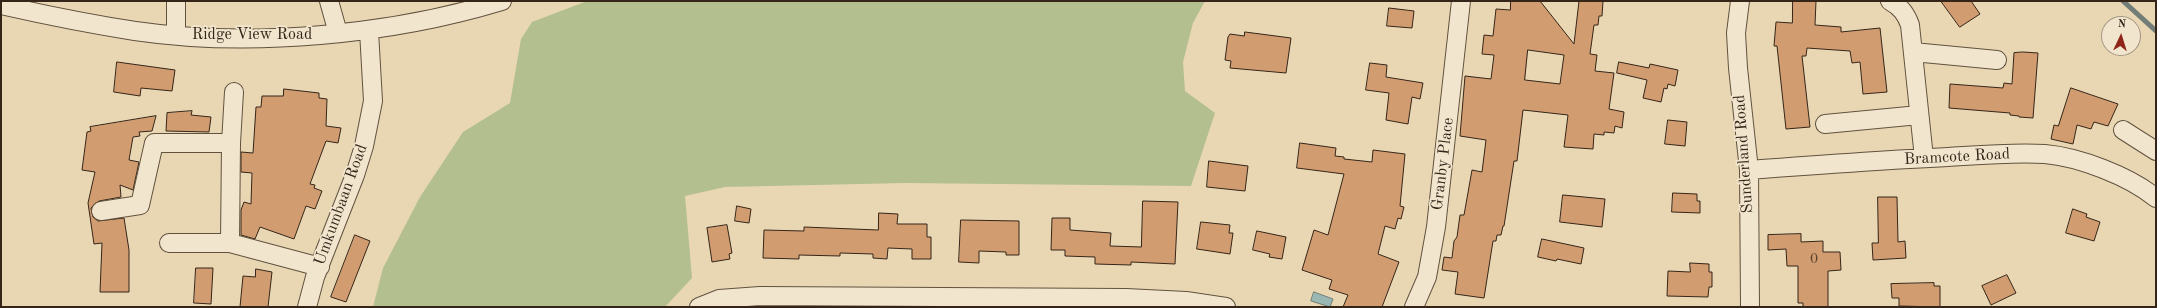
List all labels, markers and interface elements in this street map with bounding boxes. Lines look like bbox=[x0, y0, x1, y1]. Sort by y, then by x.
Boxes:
north arrow bbox=[2101, 16, 2141, 56]
text: N bbox=[2117, 19, 2126, 30]
street label: Ridge View Road bbox=[192, 25, 312, 45]
street label: Sunderland Road bbox=[1730, 94, 1758, 214]
street label: Granby Place bbox=[1428, 117, 1458, 211]
street label: Umkumbaan Road bbox=[310, 142, 372, 268]
street label: Bramcote Road bbox=[1903, 145, 2011, 169]
house number: 0 bbox=[1810, 251, 1818, 267]

